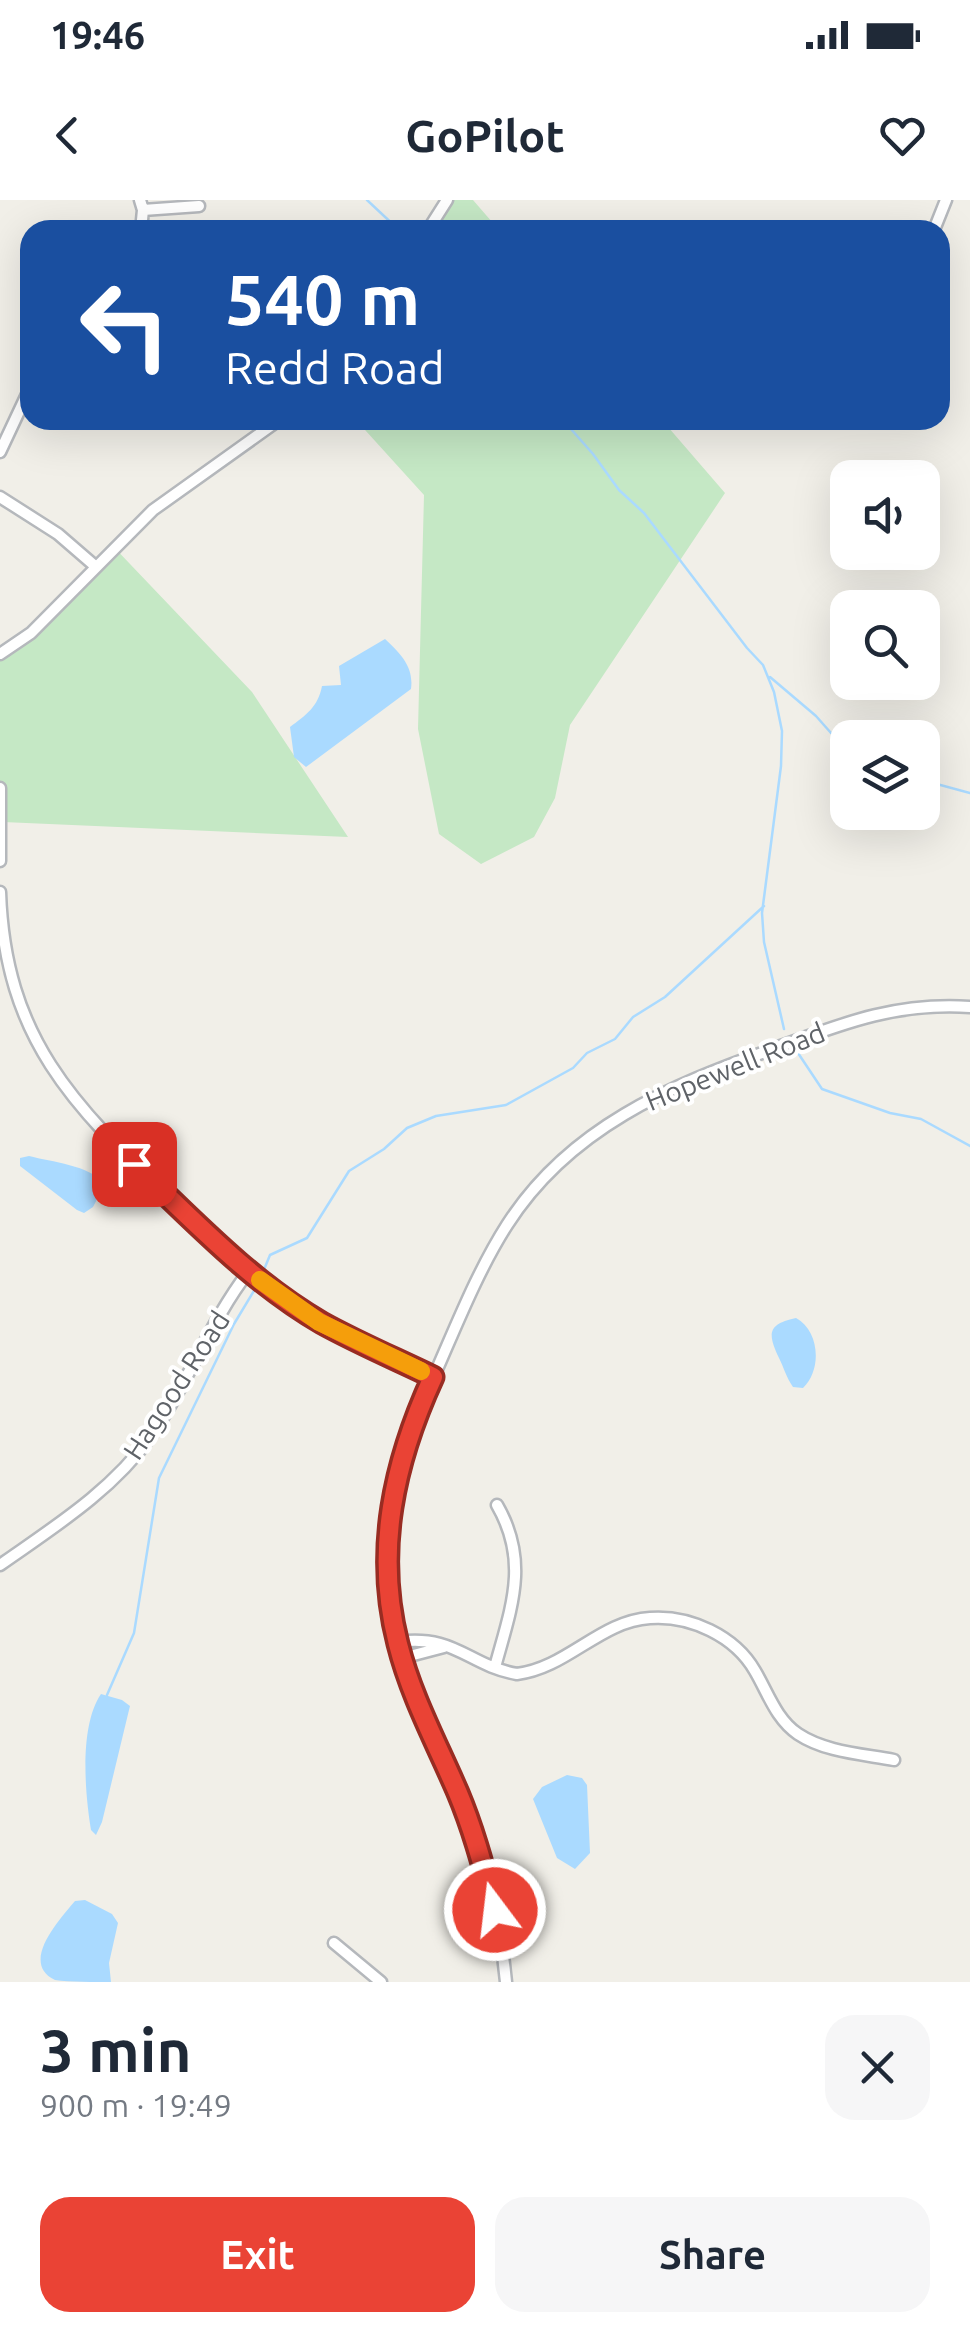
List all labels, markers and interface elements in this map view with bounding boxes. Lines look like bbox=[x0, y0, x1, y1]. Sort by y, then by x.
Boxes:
text: 19:46 bbox=[50, 14, 145, 56]
icon: back bbox=[40, 108, 95, 163]
icon: heart bbox=[875, 108, 930, 163]
text: GoPilot bbox=[405, 110, 565, 161]
icon: left bbox=[60, 260, 190, 390]
text: 540 m bbox=[225, 260, 420, 338]
text: Redd Road bbox=[225, 342, 444, 393]
map controls bbox=[830, 460, 940, 830]
button: sound bbox=[830, 460, 940, 570]
button: search bbox=[830, 590, 940, 700]
button: layers bbox=[830, 720, 940, 830]
street label: Hopewell Road bbox=[641, 1016, 829, 1116]
pin bbox=[92, 1122, 177, 1207]
icon: arrive bbox=[107, 1137, 162, 1192]
street label: Hagood Road bbox=[117, 1305, 235, 1465]
position arrow bbox=[443, 1858, 547, 1962]
button: close bbox=[825, 2015, 930, 2120]
text: 3 min bbox=[40, 2016, 192, 2083]
text: 900 m · 19:49 bbox=[40, 2087, 232, 2123]
button: Exit bbox=[40, 2197, 475, 2312]
button: Share bbox=[495, 2197, 930, 2312]

